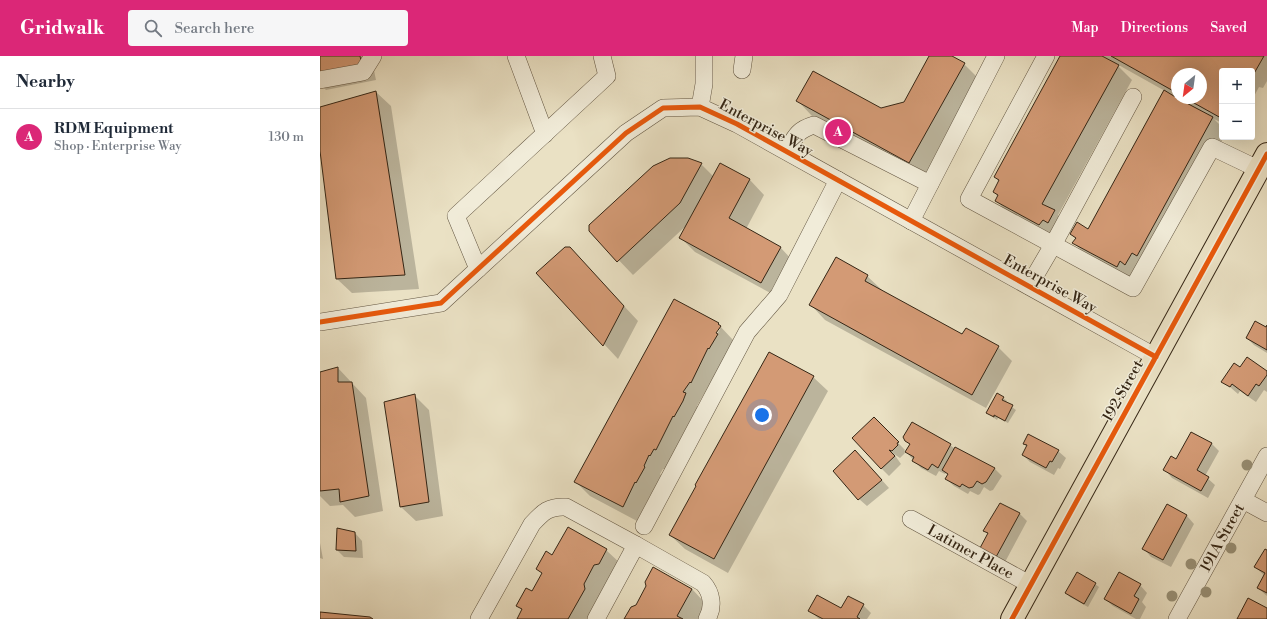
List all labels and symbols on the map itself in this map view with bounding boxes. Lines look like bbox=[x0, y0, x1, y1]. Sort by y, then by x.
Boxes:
north arrow bbox=[1171, 68, 1207, 104]
street label: Enterprise Way bbox=[716, 95, 817, 161]
pin: A bbox=[825, 117, 851, 147]
street label: Enterprise Way bbox=[1000, 250, 1101, 318]
street label: 192 Street bbox=[1098, 356, 1148, 425]
your location bbox=[752, 405, 772, 425]
street label: 191A Street bbox=[1195, 499, 1249, 575]
street label: Latimer Place bbox=[924, 520, 1017, 583]

